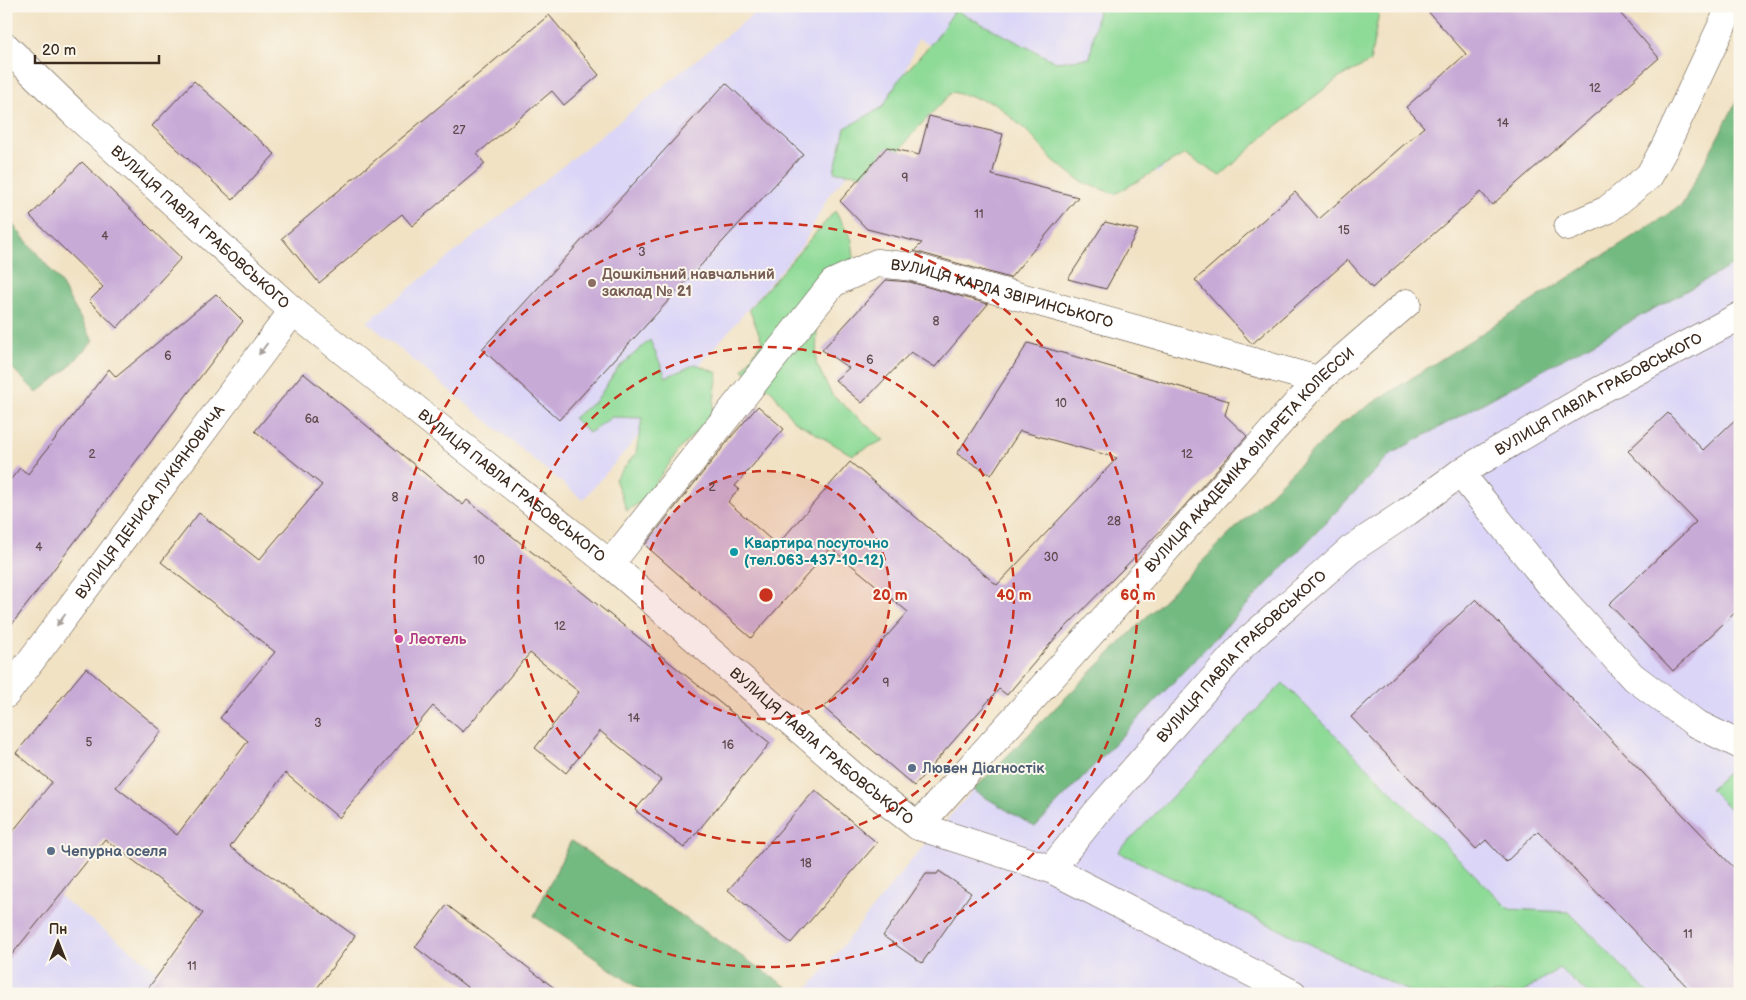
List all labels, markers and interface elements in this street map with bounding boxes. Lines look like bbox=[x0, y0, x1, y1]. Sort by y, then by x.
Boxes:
scale bar bbox=[35, 32, 159, 64]
text: 20 m bbox=[42, 41, 76, 60]
house number: 12 bbox=[1589, 81, 1601, 96]
house number: 14 bbox=[1497, 116, 1510, 131]
house number: 27 bbox=[453, 123, 466, 138]
street label: ВУЛИЦЯ ПАВЛА ГРАБОВСЬКОГО bbox=[107, 142, 294, 313]
house number: 9 bbox=[902, 171, 909, 186]
house number: 11 bbox=[974, 207, 984, 222]
house number: 15 bbox=[1338, 223, 1350, 238]
house number: 4 bbox=[101, 229, 109, 244]
house number: 3 bbox=[638, 245, 646, 260]
street label: ВУЛИЦЯ КАРЛА ЗВІРИНСЬКОГО bbox=[890, 256, 1116, 332]
place label: Дошкільний навчальний заклад № 21 bbox=[602, 265, 775, 301]
marker: Дошкільний навчальний заклад № 21 bbox=[586, 277, 598, 289]
house number: 8 bbox=[933, 314, 940, 329]
street label: ВУЛИЦЯ ПАВЛА ГРАБОВСЬКОГО bbox=[1492, 329, 1706, 460]
one-way arrow bbox=[258, 342, 268, 356]
street label: ВУЛИЦЯ АКАДЕМІКА ФІЛАРЕТА КОЛЕССИ bbox=[1141, 344, 1359, 577]
house number: 6 bbox=[164, 349, 172, 364]
house number: 6 bbox=[866, 353, 874, 368]
house number: 10 bbox=[1055, 396, 1067, 411]
street label: ВУЛИЦЯ ДЕНИСА ЛУКІЯНОВИЧА bbox=[72, 401, 230, 603]
street label: ВУЛИЦЯ ПАВЛА ГРАБОВСЬКОГО bbox=[414, 405, 609, 567]
house number: 6а bbox=[305, 412, 319, 427]
house number: 2 bbox=[88, 447, 96, 462]
house number: 12 bbox=[1181, 447, 1193, 462]
house number: 2 bbox=[708, 480, 716, 495]
house number: 8 bbox=[392, 490, 399, 505]
house number: 28 bbox=[1107, 514, 1121, 529]
place label: Квартира посуточно (тел.063-437-10-12) bbox=[744, 534, 889, 570]
house number: 4 bbox=[35, 540, 43, 555]
marker: Квартира посуточно (тел.063-437-10-12) bbox=[728, 546, 740, 558]
house number: 30 bbox=[1044, 550, 1058, 565]
house number: 10 bbox=[473, 553, 485, 568]
street label: ВУЛИЦЯ ПАВЛА ГРАБОВСЬКОГО bbox=[1153, 566, 1331, 747]
centre of rings bbox=[757, 586, 775, 604]
text: 20 m bbox=[873, 586, 908, 605]
text: 40 m bbox=[996, 586, 1032, 605]
text: 60 m bbox=[1120, 586, 1156, 605]
one-way arrow bbox=[56, 613, 67, 626]
house number: 12 bbox=[554, 619, 566, 634]
place label: Леотель bbox=[408, 630, 467, 649]
marker: Леотель bbox=[393, 633, 405, 645]
street label: ВУЛИЦЯ ПАВЛА ГРАБОВСЬКОГО bbox=[726, 664, 918, 829]
house number: 9 bbox=[883, 676, 890, 691]
house number: 14 bbox=[628, 711, 641, 726]
house number: 3 bbox=[314, 716, 322, 731]
house number: 5 bbox=[86, 735, 93, 750]
house number: 16 bbox=[722, 738, 734, 753]
place label: Лювен Діагностік bbox=[921, 759, 1045, 778]
marker: Лювен Діагностік bbox=[906, 762, 918, 774]
place label: Чепурна оселя bbox=[61, 842, 167, 861]
marker: Чепурна оселя bbox=[45, 845, 57, 857]
house number: 18 bbox=[800, 856, 812, 871]
north arrow bbox=[32, 918, 82, 968]
text: Пн bbox=[49, 921, 67, 938]
house number: 11 bbox=[1683, 927, 1693, 942]
house number: 11 bbox=[187, 959, 197, 974]

